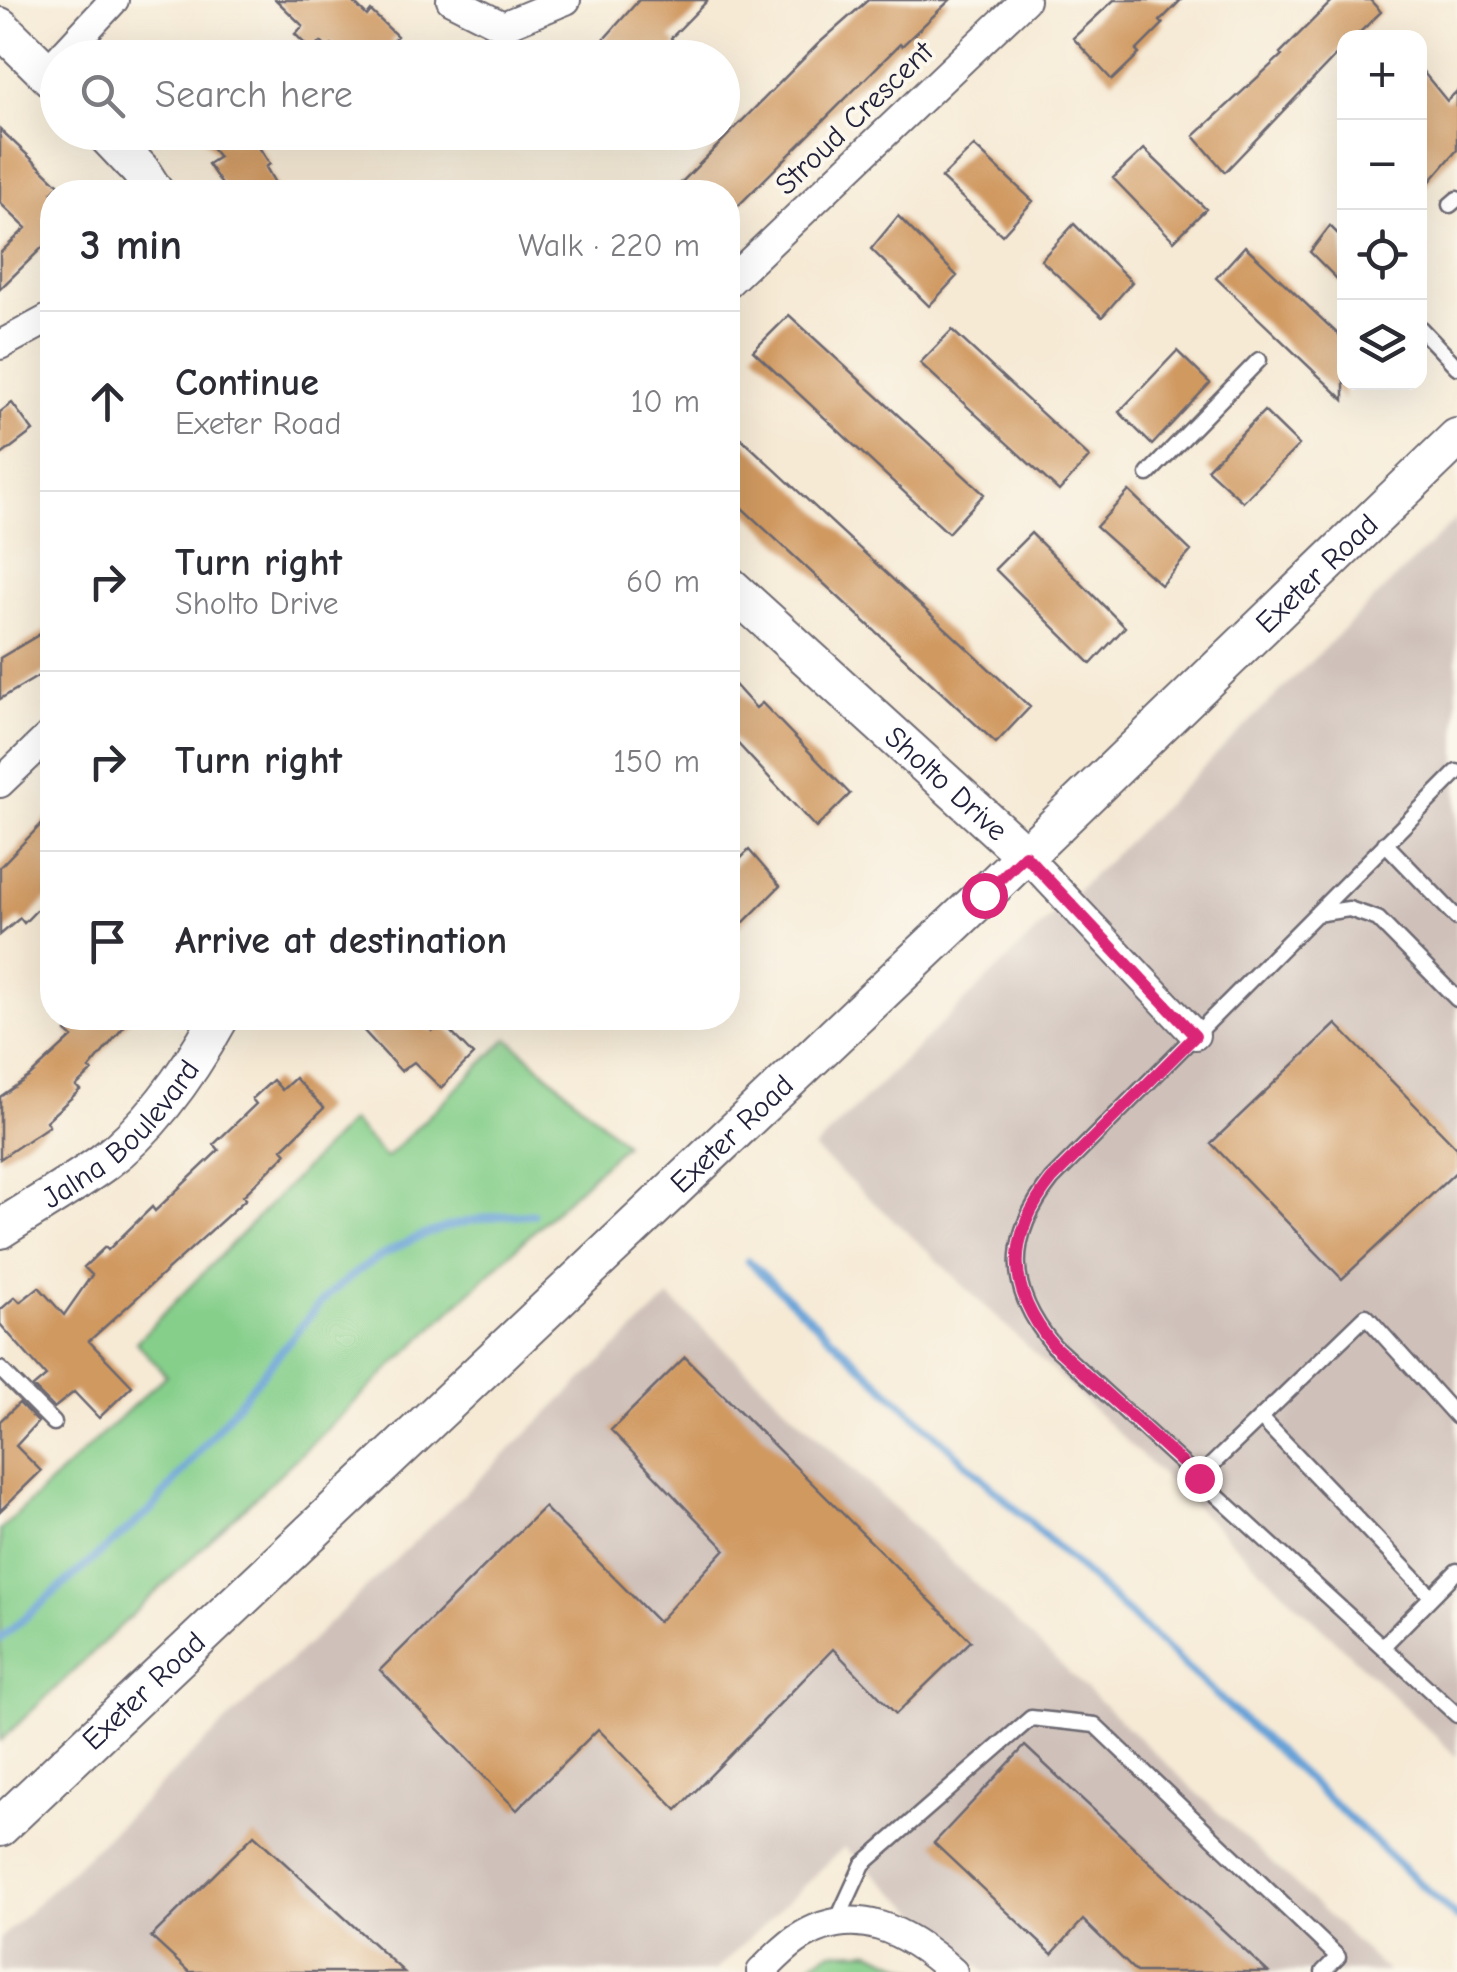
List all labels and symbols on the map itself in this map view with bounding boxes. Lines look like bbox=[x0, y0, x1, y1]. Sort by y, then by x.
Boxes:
street label: Stroud Crescent bbox=[768, 33, 941, 202]
street label: Exeter Road bbox=[1249, 507, 1385, 641]
street label: Sholto Drive bbox=[877, 719, 1014, 848]
route start bbox=[962, 873, 1008, 919]
street label: Jalna Boulevard bbox=[36, 1054, 207, 1216]
street label: Exeter Road bbox=[663, 1068, 801, 1201]
route end bbox=[1177, 1456, 1223, 1502]
street label: Exeter Road bbox=[75, 1625, 213, 1758]

